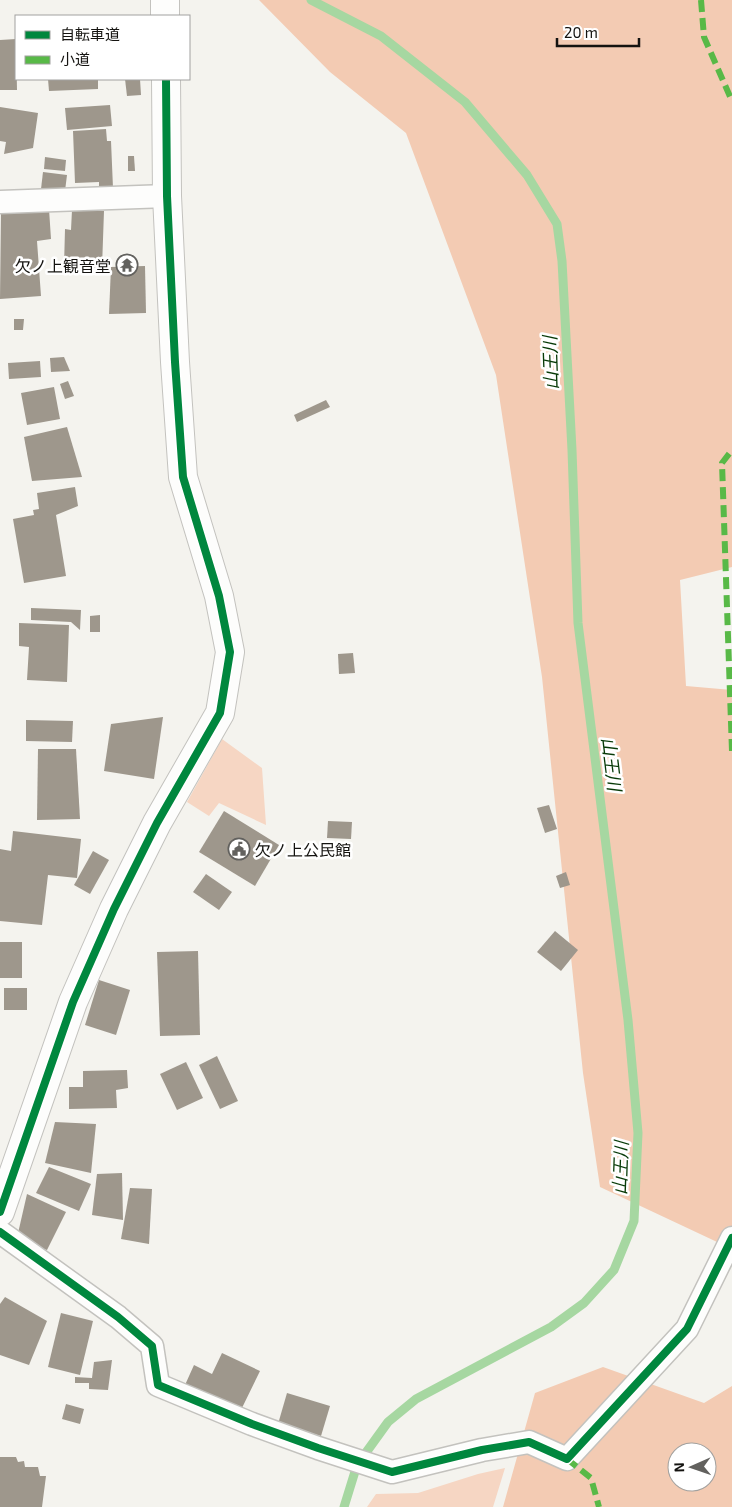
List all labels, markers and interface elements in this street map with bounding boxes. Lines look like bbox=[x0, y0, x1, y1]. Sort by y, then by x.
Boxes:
legend bbox=[15, 15, 190, 80]
scale bar bbox=[557, 15, 640, 47]
text: 20 m bbox=[564, 23, 598, 41]
text: 自転車道 bbox=[60, 25, 120, 43]
text: 小道 bbox=[60, 50, 90, 68]
temple icon: 欠ノ上観音堂 bbox=[115, 253, 139, 277]
place label: 欠ノ上観音堂 bbox=[15, 256, 111, 275]
water label: 山王川 bbox=[538, 334, 562, 390]
water label: 山王川 bbox=[598, 736, 626, 794]
public building icon: 欠ノ上公民館 bbox=[227, 837, 251, 861]
place label: 欠ノ上公民館 bbox=[255, 840, 351, 859]
water label: 山王川 bbox=[608, 1139, 632, 1195]
north arrow bbox=[667, 1442, 717, 1492]
text: N bbox=[670, 1462, 687, 1473]

